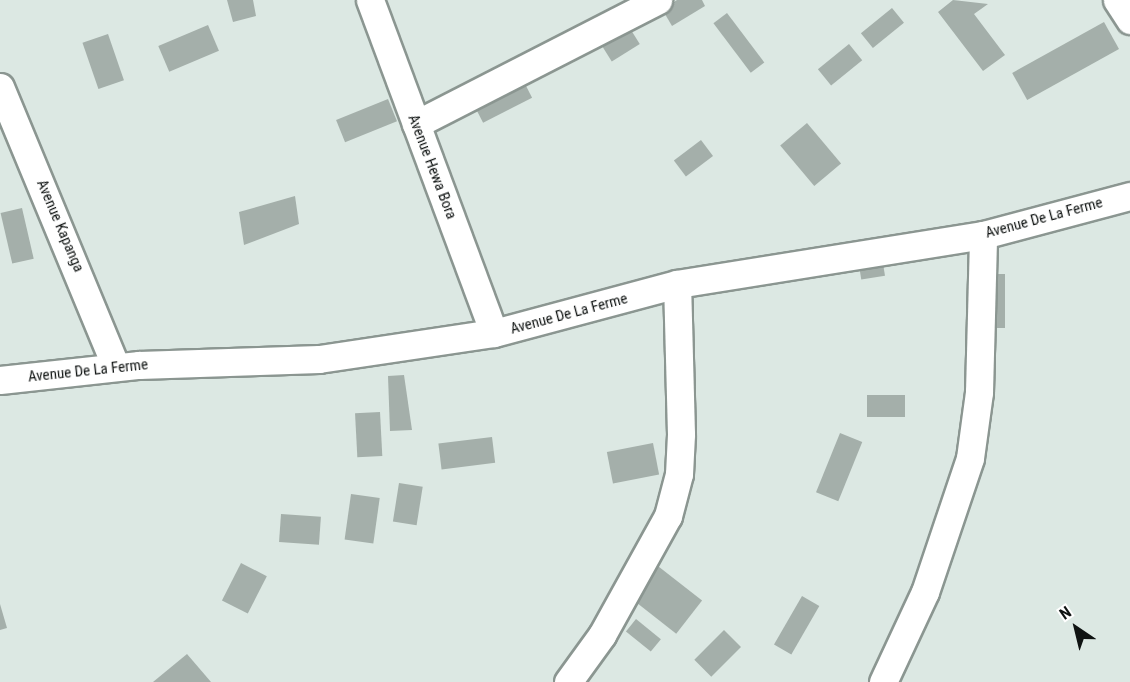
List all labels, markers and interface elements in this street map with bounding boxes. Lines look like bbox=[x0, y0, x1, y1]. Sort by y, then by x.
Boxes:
street label: Avenue Hewa Bora bbox=[404, 112, 460, 222]
street label: Avenue Kapanga bbox=[32, 177, 88, 275]
street label: Avenue De La Ferme bbox=[984, 194, 1104, 242]
street label: Avenue De La Ferme bbox=[509, 290, 629, 338]
street label: Avenue De La Ferme bbox=[27, 356, 149, 386]
north arrow bbox=[1046, 598, 1106, 658]
text: N bbox=[1056, 602, 1075, 623]

